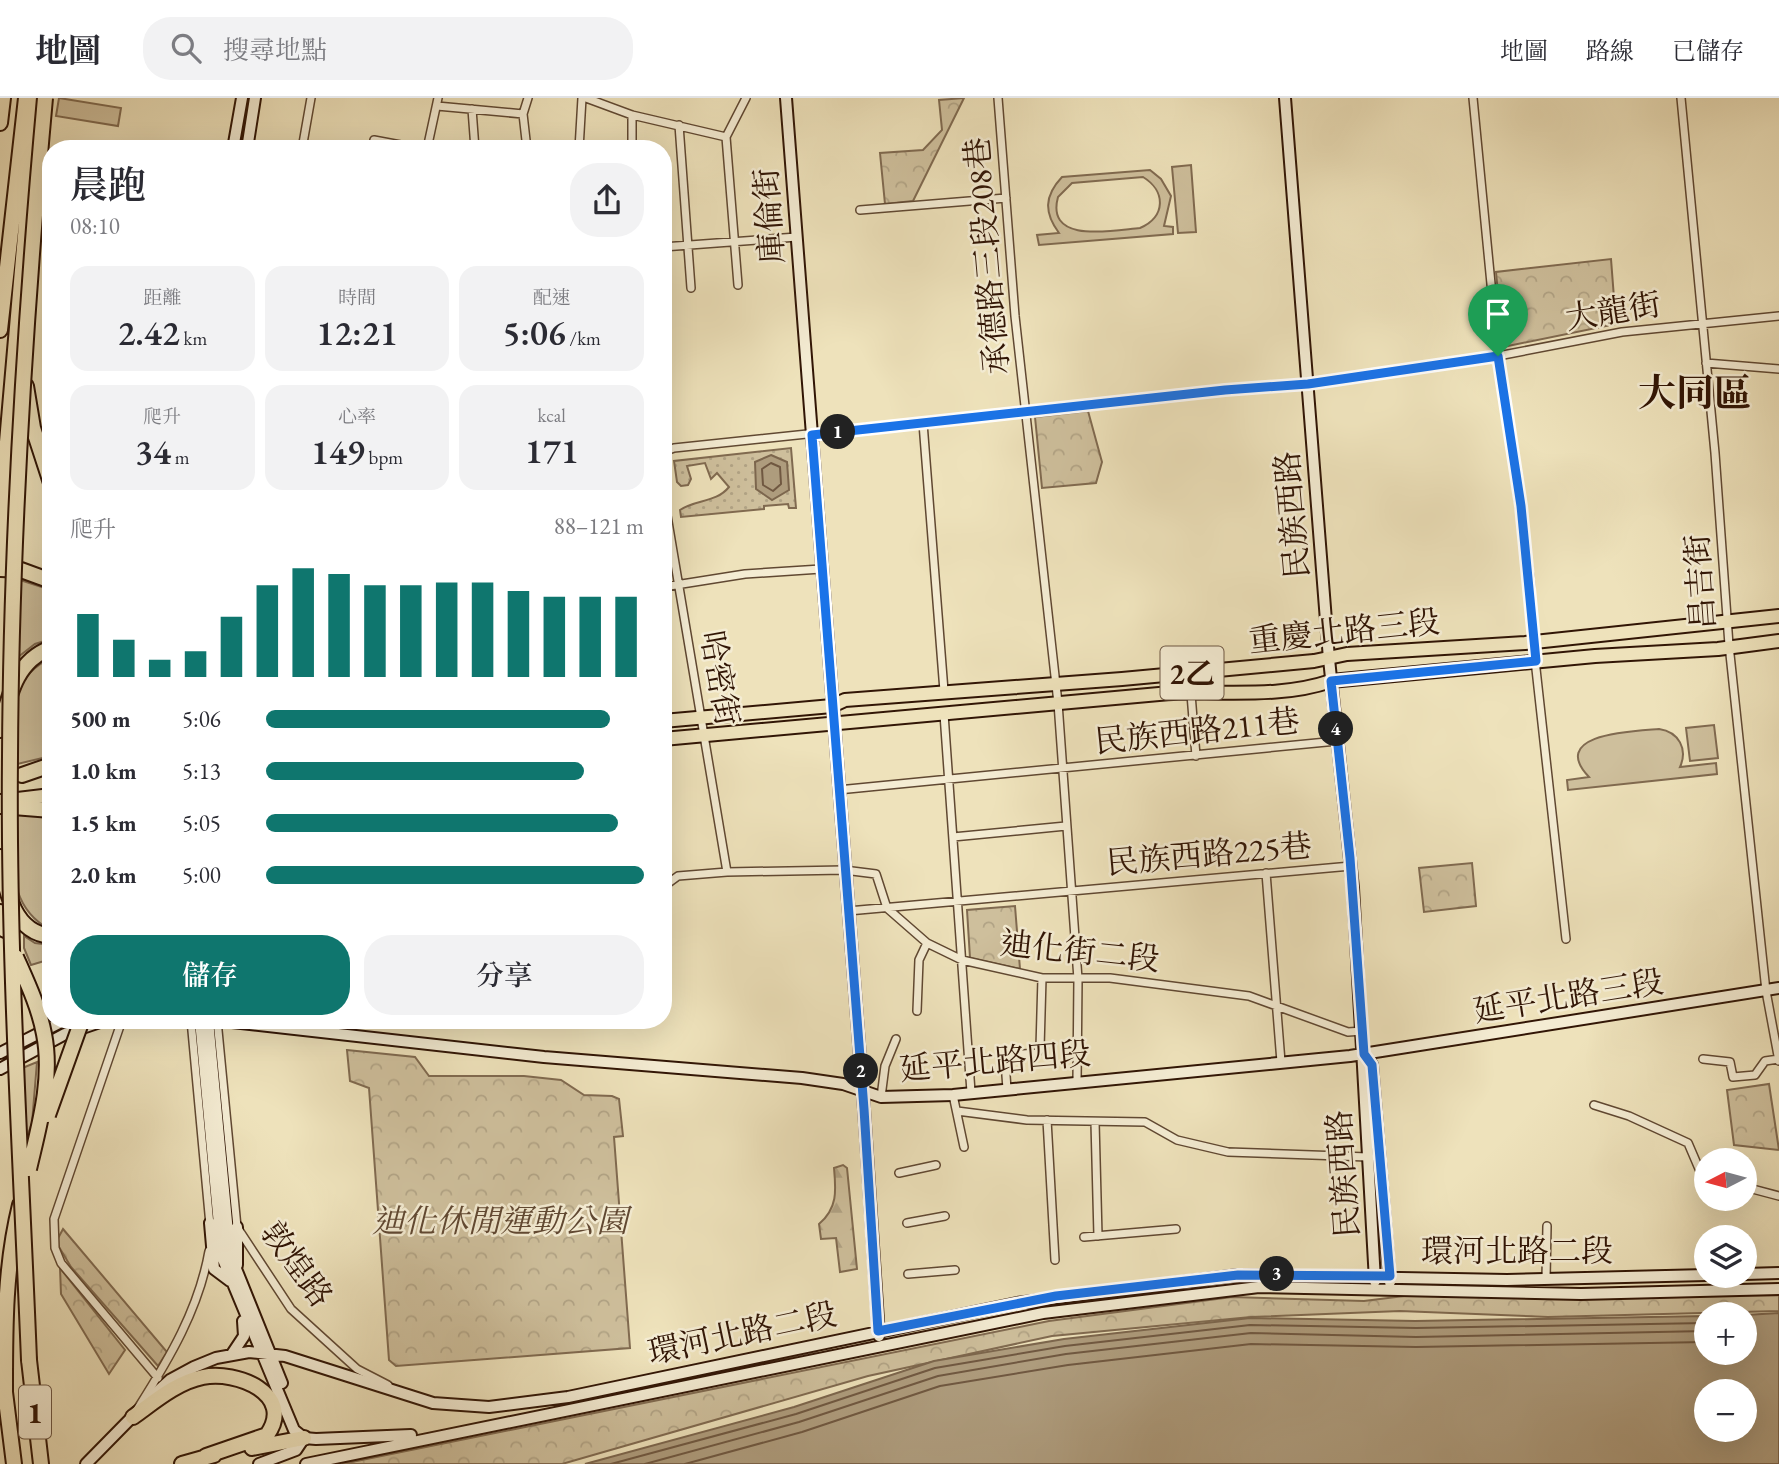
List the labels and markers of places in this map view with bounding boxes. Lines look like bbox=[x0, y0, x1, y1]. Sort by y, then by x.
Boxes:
pin bbox=[1468, 284, 1528, 356]
pin: 1 bbox=[820, 414, 856, 450]
pin: 4 bbox=[1318, 712, 1354, 746]
pin: 2 bbox=[844, 1054, 878, 1088]
pin: 3 bbox=[1260, 1256, 1294, 1292]

